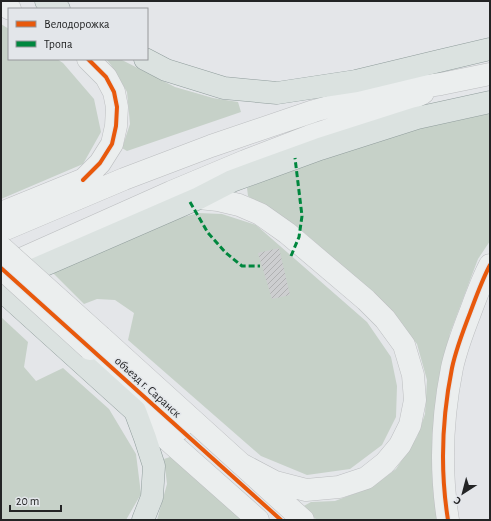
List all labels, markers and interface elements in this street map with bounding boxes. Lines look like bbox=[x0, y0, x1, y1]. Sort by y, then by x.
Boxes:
legend bbox=[8, 8, 148, 60]
text: Велодорожка bbox=[44, 18, 110, 30]
text: Тропа bbox=[44, 38, 73, 50]
street label: объезд г. Саранск bbox=[113, 354, 184, 420]
north arrow bbox=[443, 473, 483, 513]
scale bar bbox=[10, 487, 61, 513]
text: С bbox=[452, 494, 463, 507]
text: 20 m bbox=[16, 495, 39, 507]

